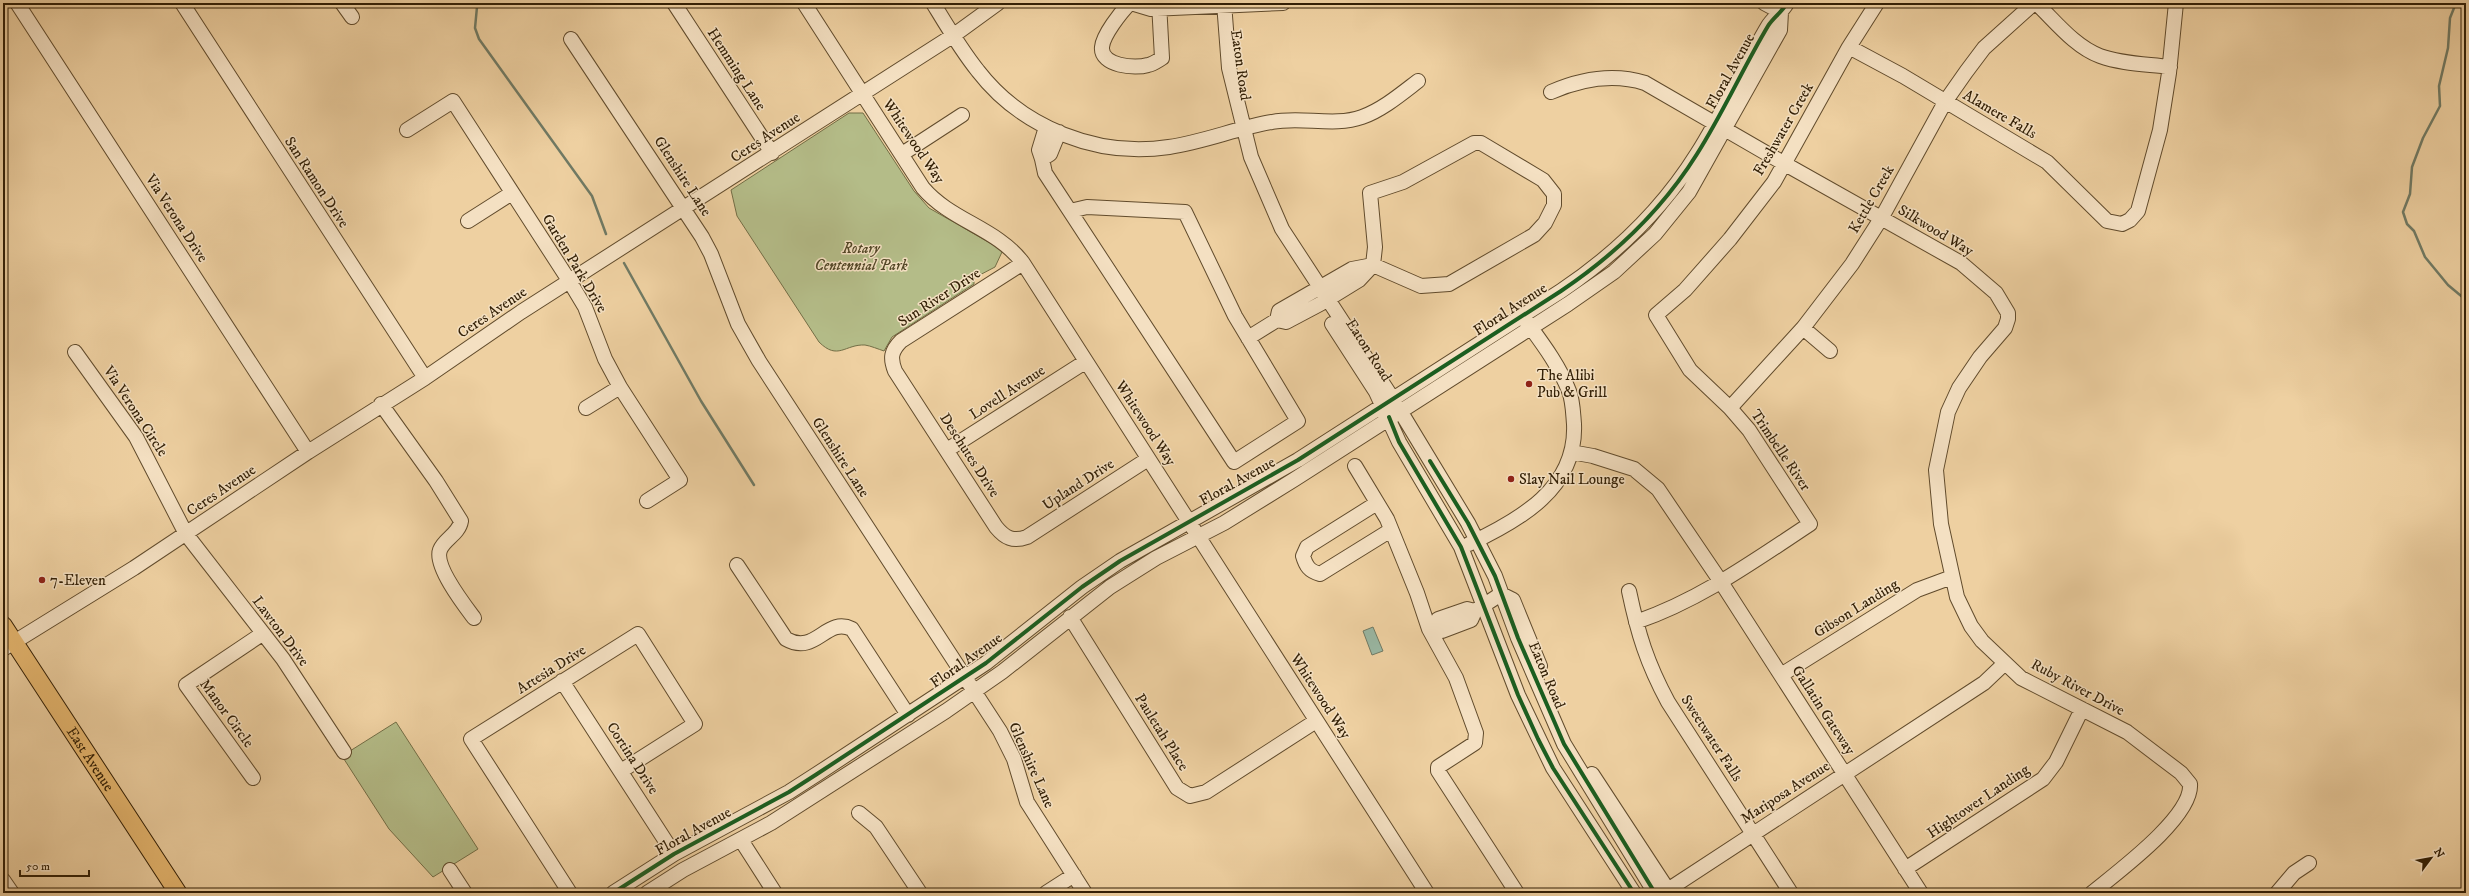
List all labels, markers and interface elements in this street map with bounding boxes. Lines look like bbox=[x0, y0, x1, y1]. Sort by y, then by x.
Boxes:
street label: Hemming Lane bbox=[703, 24, 770, 114]
street label: Eaton Road bbox=[1226, 28, 1255, 102]
street label: Floral Avenue bbox=[1702, 30, 1759, 113]
street label: Freshwater Creek bbox=[1749, 79, 1818, 179]
street label: Alamere Falls bbox=[1959, 86, 2040, 143]
street label: Whitewood Way bbox=[878, 95, 949, 188]
street label: Ceres Avenue bbox=[727, 108, 804, 167]
street label: San Ramon Drive bbox=[280, 133, 353, 231]
street label: Glenshire Lane bbox=[650, 133, 716, 220]
street label: Kettle Creek bbox=[1844, 161, 1899, 237]
street label: Via Verona Drive bbox=[140, 170, 212, 266]
street label: Silkwood Way bbox=[1895, 200, 1978, 261]
street label: Garden Park Drive bbox=[538, 210, 612, 316]
park label: Rotary Centennial Park bbox=[814, 239, 908, 275]
street label: Sun River Drive bbox=[894, 264, 984, 331]
street label: Floral Avenue bbox=[1470, 279, 1551, 340]
street label: Ceres Avenue bbox=[454, 282, 531, 343]
street label: Eaton Road bbox=[1341, 315, 1396, 386]
street label: Via Verona Circle bbox=[99, 361, 172, 460]
street label: Lovell Avenue bbox=[966, 361, 1049, 424]
place label: The Alibi Pub & Grill bbox=[1537, 366, 1607, 402]
street label: Whitewood Way bbox=[1110, 376, 1181, 470]
marker: The Alibi Pub & Grill bbox=[1524, 379, 1534, 389]
street label: Trimbelle River bbox=[1746, 406, 1815, 495]
street label: Deschutes Drive bbox=[935, 410, 1004, 501]
street label: Glenshire Lane bbox=[808, 414, 874, 501]
street label: Floral Avenue bbox=[1196, 453, 1279, 510]
street label: Upland Drive bbox=[1039, 454, 1118, 515]
street label: Ceres Avenue bbox=[183, 460, 260, 521]
place label: Slay Nail Lounge bbox=[1519, 470, 1625, 489]
marker: Slay Nail Lounge bbox=[1506, 474, 1516, 484]
place label: 7-Eleven bbox=[50, 571, 106, 590]
marker: 7-Eleven bbox=[37, 575, 47, 585]
street label: Gibson Landing bbox=[1810, 575, 1903, 642]
street label: Lawton Drive bbox=[248, 592, 313, 670]
street label: Floral Avenue bbox=[927, 629, 1006, 692]
street label: Eaton Road bbox=[1524, 639, 1569, 712]
street label: Artesia Drive bbox=[513, 641, 589, 698]
street label: Whitewood Way bbox=[1285, 649, 1356, 743]
street label: Ruby River Drive bbox=[2028, 655, 2128, 720]
street label: Gallatin Gateway bbox=[1788, 662, 1860, 759]
street label: Manor Circle bbox=[195, 675, 258, 751]
street label: Pauletah Place bbox=[1130, 690, 1193, 774]
street label: Sweetwater Falls bbox=[1677, 691, 1747, 785]
street label: Cortina Drive bbox=[602, 719, 663, 798]
street label: Glenshire Lane bbox=[1004, 719, 1059, 811]
street label: East Avenue bbox=[62, 723, 118, 795]
street label: Mariposa Avenue bbox=[1737, 757, 1833, 828]
street label: Hightower Landing bbox=[1923, 760, 2034, 843]
street label: Floral Avenue bbox=[652, 803, 735, 860]
north arrow bbox=[2411, 838, 2451, 878]
text: N bbox=[2430, 846, 2447, 861]
scale bar bbox=[20, 852, 89, 878]
text: 50 m bbox=[26, 859, 50, 874]

